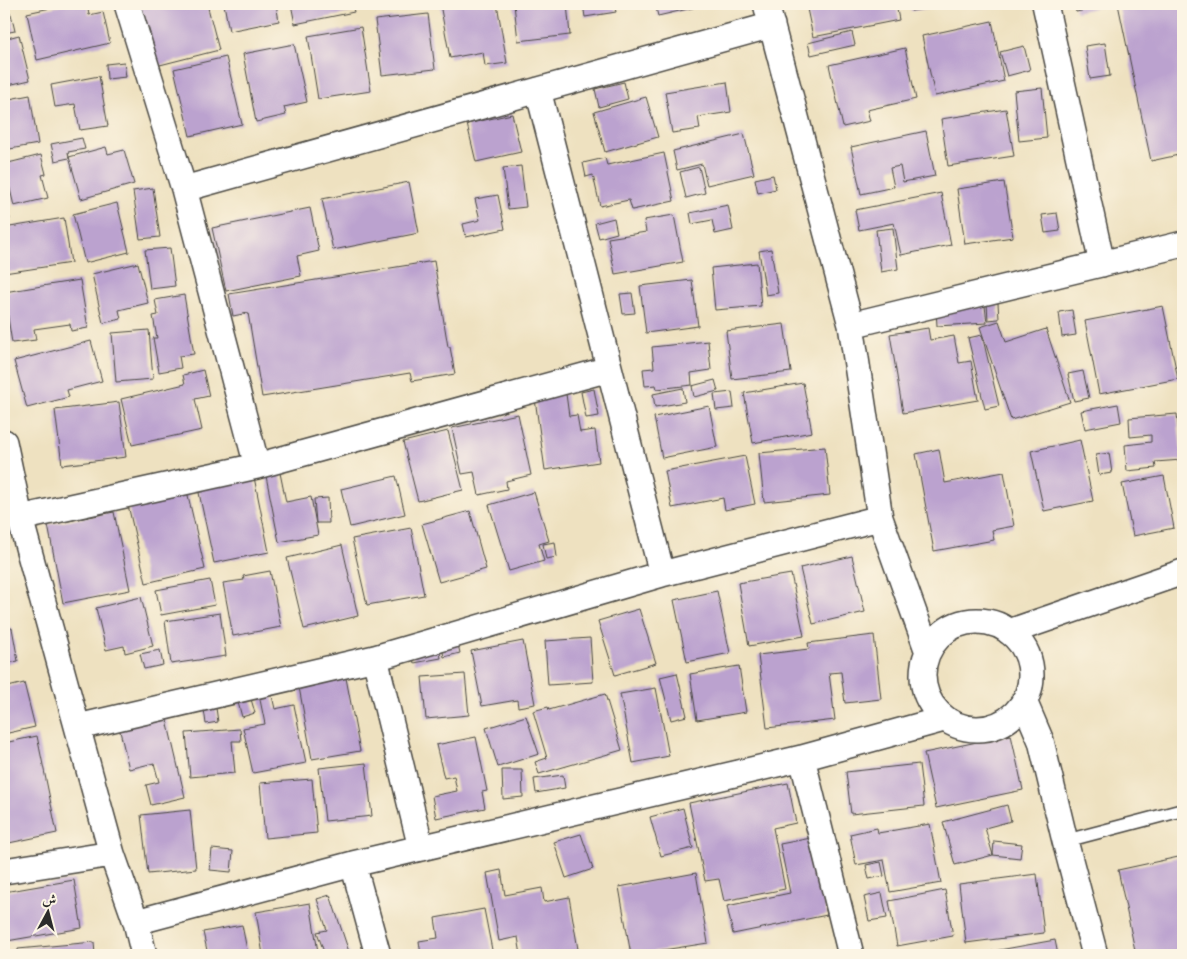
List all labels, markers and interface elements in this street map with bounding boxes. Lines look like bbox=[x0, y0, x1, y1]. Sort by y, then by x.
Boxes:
north arrow bbox=[22, 886, 72, 936]
text: ش bbox=[41, 890, 58, 910]

